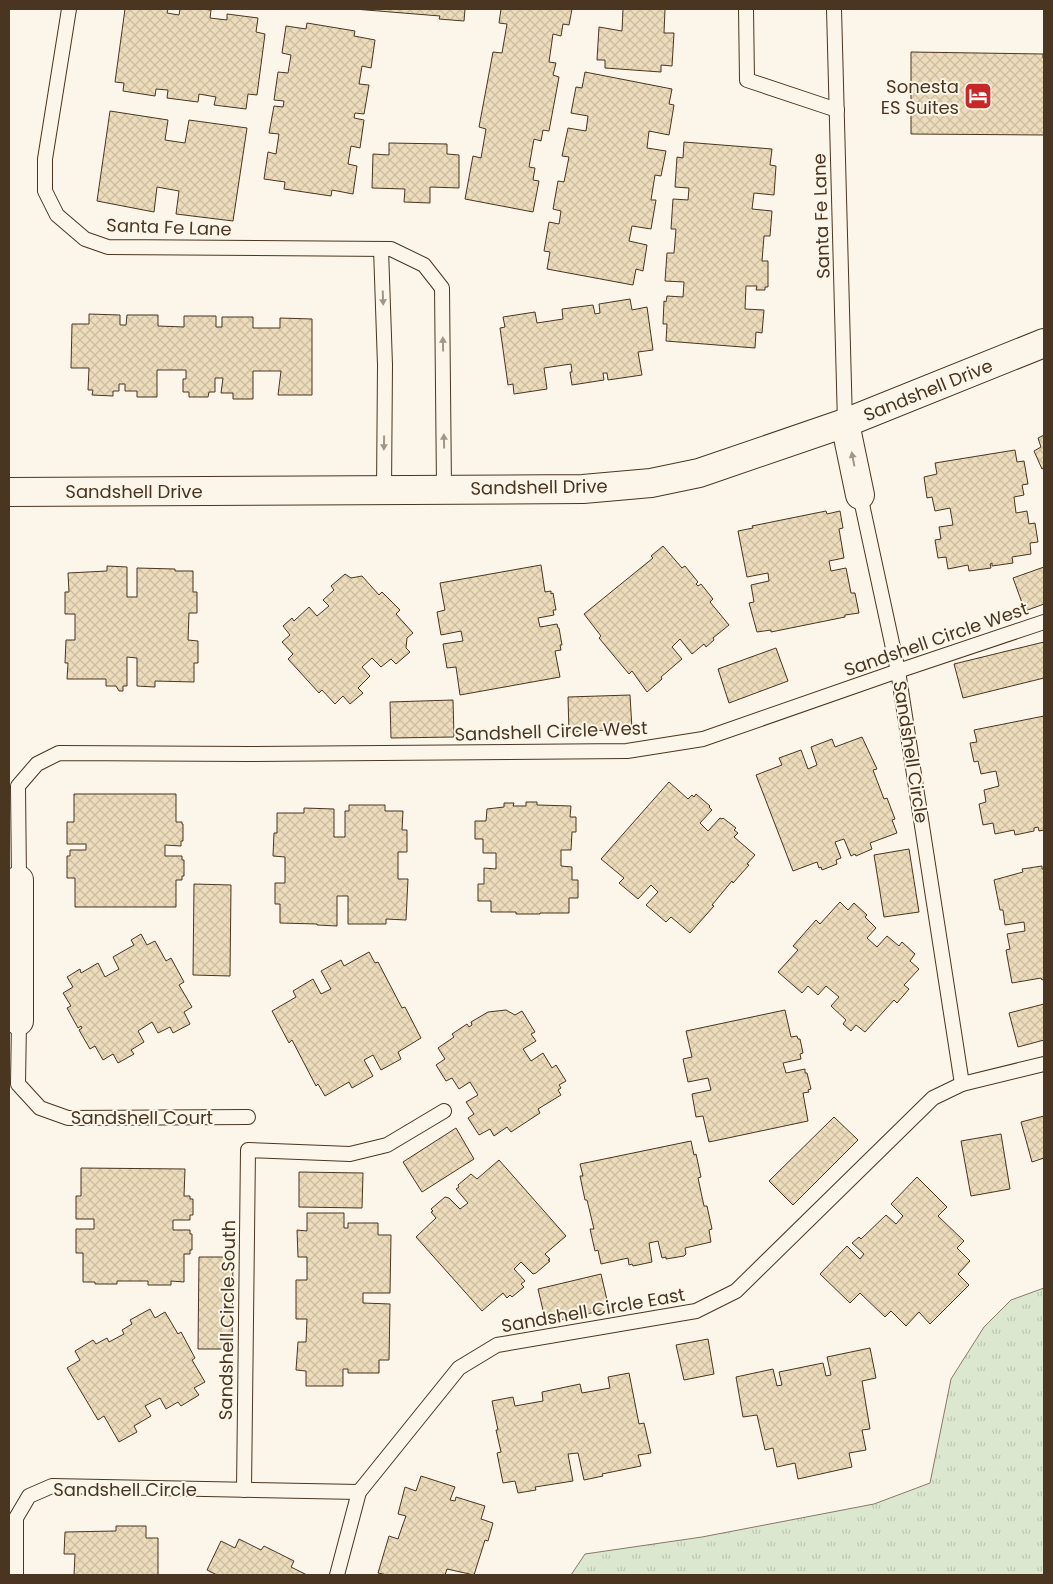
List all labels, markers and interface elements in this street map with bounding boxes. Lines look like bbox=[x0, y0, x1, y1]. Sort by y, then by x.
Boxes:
place label: Sonesta ES Suites bbox=[881, 74, 959, 120]
hotel icon: Sonesta ES Suites bbox=[963, 81, 993, 111]
street label: Santa Fe Lane bbox=[806, 153, 836, 279]
street label: Santa Fe Lane bbox=[106, 212, 232, 242]
one-way arrow bbox=[379, 290, 387, 306]
one-way arrow bbox=[438, 336, 446, 352]
street label: Sandshell Drive bbox=[860, 353, 996, 427]
one-way arrow bbox=[440, 432, 448, 448]
one-way arrow bbox=[380, 435, 388, 451]
one-way arrow bbox=[849, 451, 857, 466]
street label: Sandshell Drive bbox=[470, 473, 608, 501]
street label: Sandshell Drive bbox=[65, 479, 203, 504]
street label: Sandshell Circle West bbox=[841, 596, 1031, 682]
street label: Sandshell Circle bbox=[887, 679, 935, 825]
street label: Sandshell Circle West bbox=[454, 715, 648, 747]
street label: Sandshell Court bbox=[71, 1105, 213, 1130]
street label: Sandshell Circle South bbox=[213, 1220, 241, 1420]
street label: Sandshell Circle East bbox=[499, 1282, 687, 1338]
street label: Sandshell Circle bbox=[53, 1477, 197, 1502]

